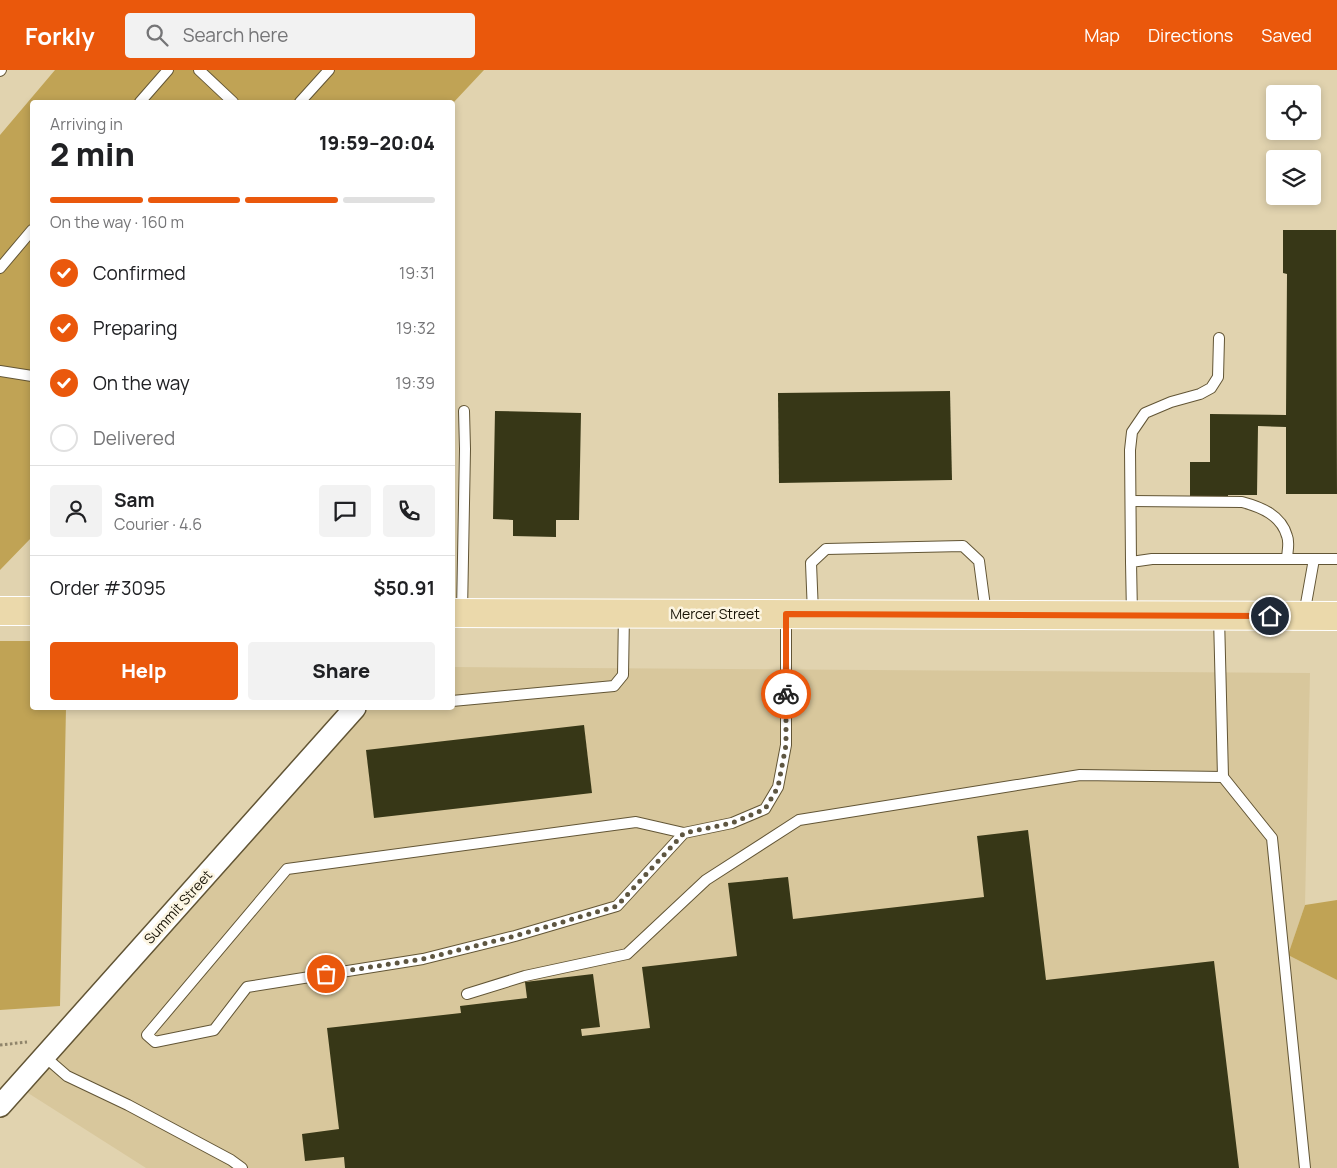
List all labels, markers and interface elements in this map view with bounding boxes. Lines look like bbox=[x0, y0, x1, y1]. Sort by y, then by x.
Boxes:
search box bbox=[125, 13, 475, 58]
text: Forkly bbox=[25, 19, 95, 52]
icon: search bbox=[143, 21, 171, 49]
text: Search here bbox=[183, 22, 288, 48]
text: Map bbox=[1084, 23, 1120, 47]
text: Directions bbox=[1148, 23, 1233, 47]
text: Saved bbox=[1261, 23, 1312, 47]
map controls bbox=[1266, 85, 1321, 205]
button: locate bbox=[1266, 85, 1321, 140]
text: Arriving in bbox=[50, 113, 123, 135]
text: 19:59–20:04 bbox=[319, 130, 435, 156]
text: 2 min bbox=[50, 132, 135, 176]
button: layers bbox=[1266, 150, 1321, 205]
text: On the way · 160 m bbox=[50, 211, 184, 233]
icon: check bbox=[50, 259, 78, 287]
text: Confirmed bbox=[93, 260, 186, 286]
text: 19:31 bbox=[399, 262, 435, 284]
icon: check bbox=[50, 314, 78, 342]
text: Preparing bbox=[93, 315, 178, 341]
text: 19:32 bbox=[396, 317, 435, 339]
icon: check bbox=[50, 369, 78, 397]
text: On the way bbox=[93, 370, 190, 396]
text: 19:39 bbox=[395, 372, 435, 394]
text: Delivered bbox=[93, 425, 175, 451]
button: person bbox=[50, 485, 102, 537]
button: chat bbox=[319, 485, 371, 537]
button: phone bbox=[383, 485, 435, 537]
text: Sam bbox=[114, 487, 155, 513]
text: Courier · 4.6 bbox=[114, 513, 202, 535]
text: Order #3095 bbox=[50, 575, 166, 601]
text: $50.91 bbox=[374, 575, 435, 601]
pin bbox=[1249, 595, 1291, 637]
icon: home bbox=[1256, 602, 1284, 630]
street label: Mercer Street bbox=[670, 604, 760, 623]
button: Help bbox=[50, 642, 238, 700]
button: Share bbox=[248, 642, 435, 700]
courier bbox=[761, 669, 811, 719]
icon: bike bbox=[772, 680, 800, 708]
street label: Summit Street bbox=[139, 865, 216, 948]
pin bbox=[305, 953, 347, 995]
icon: bag bbox=[312, 960, 340, 988]

